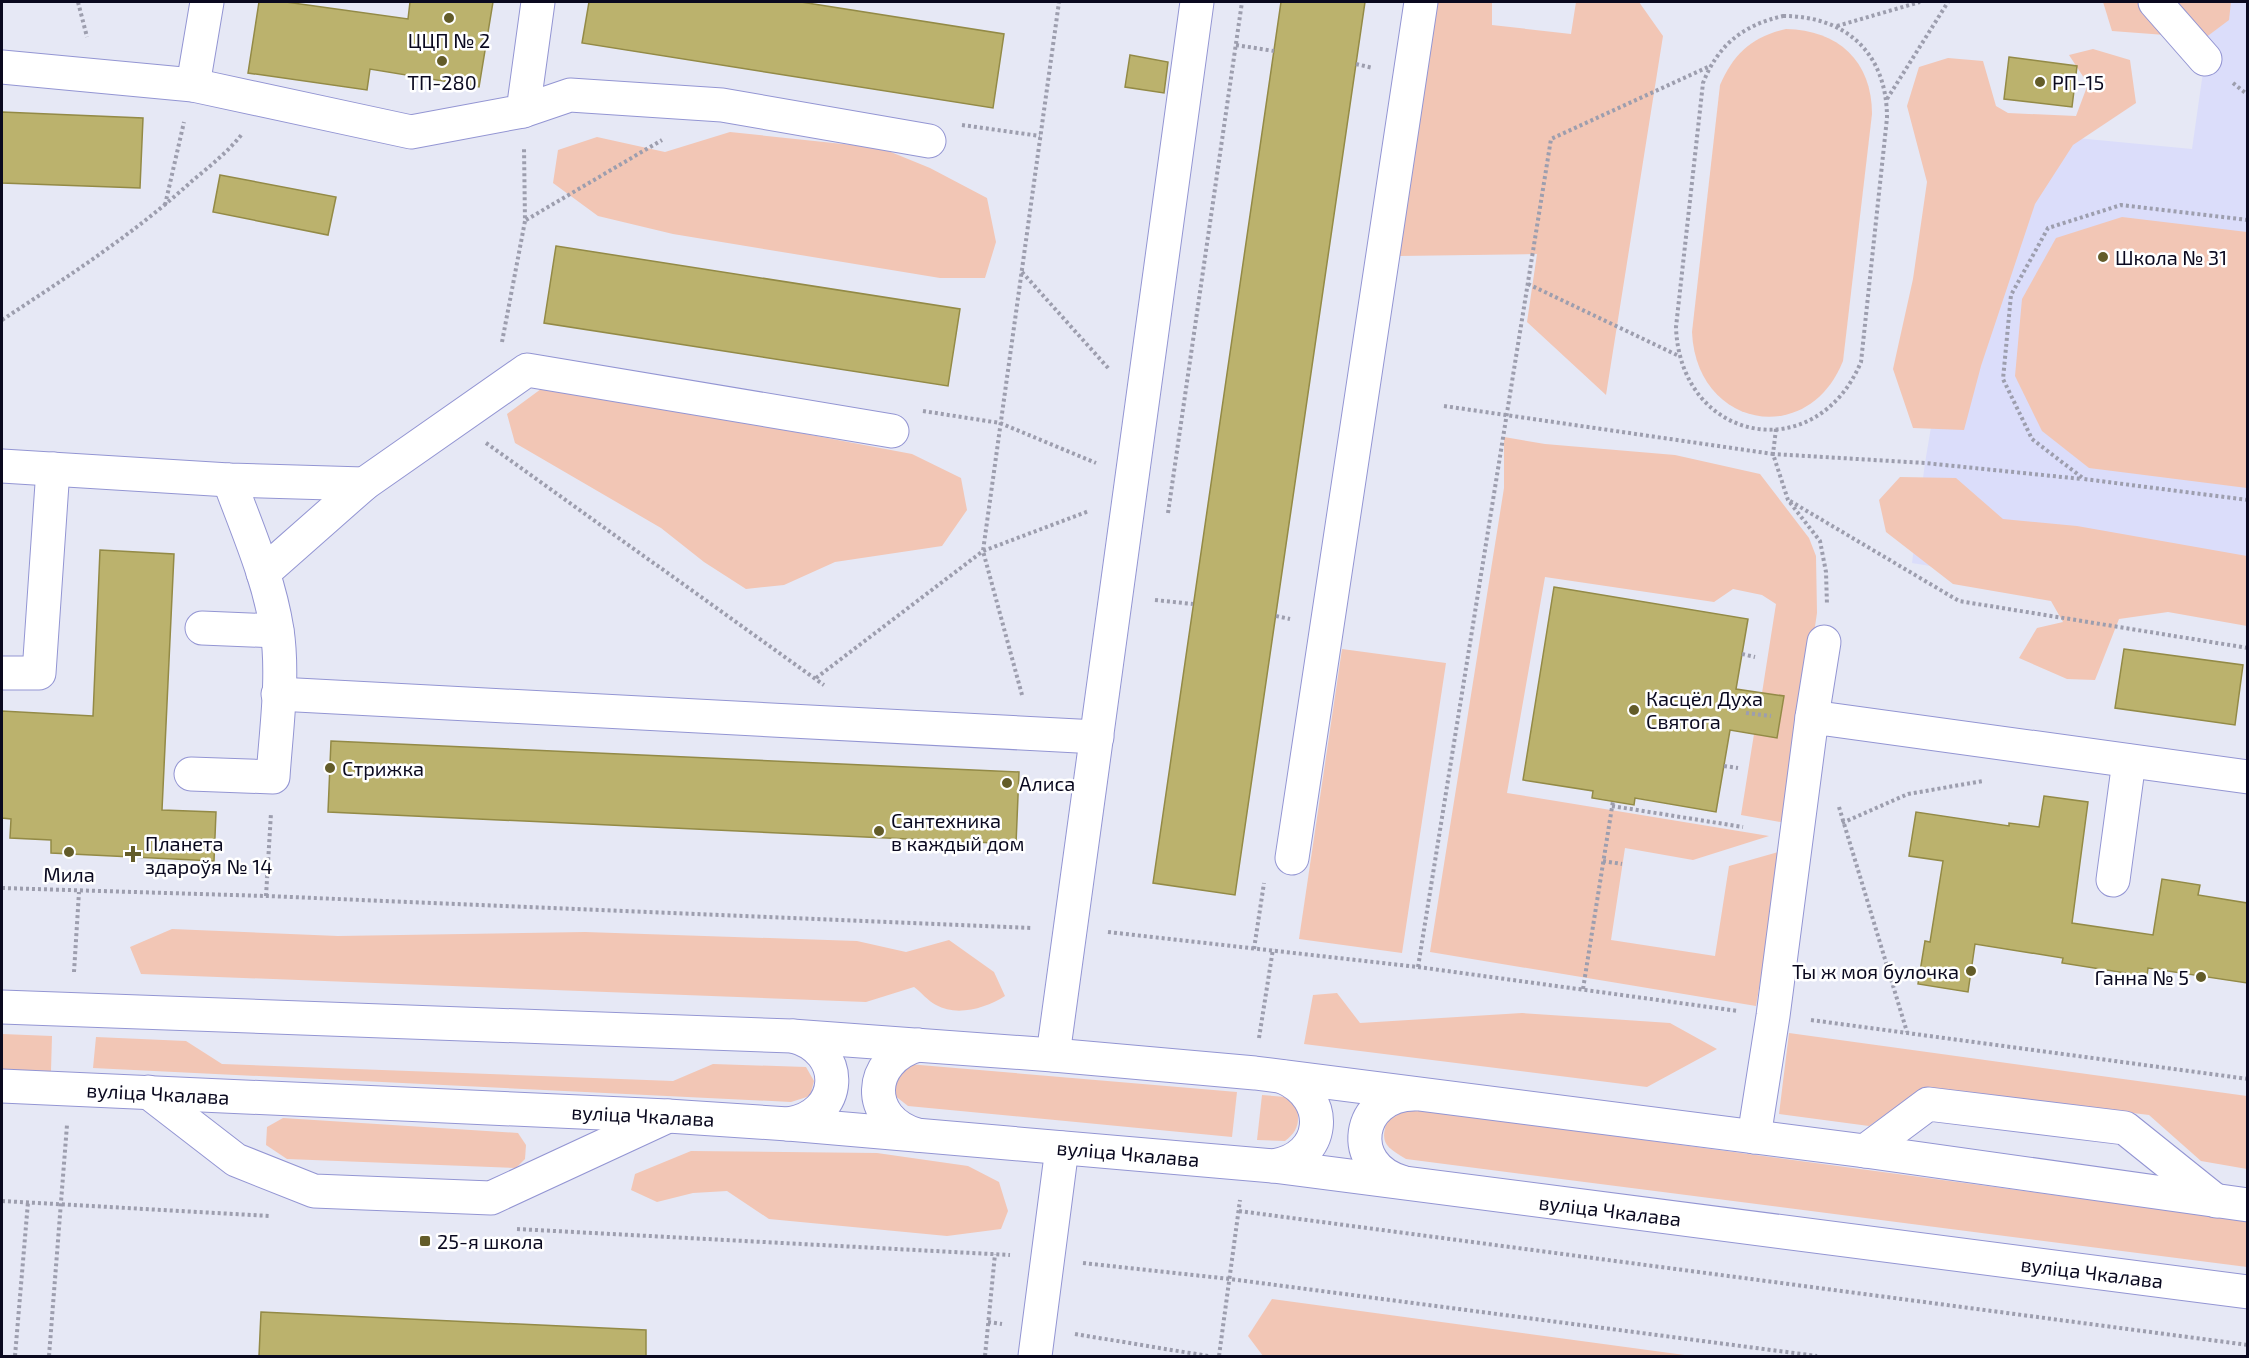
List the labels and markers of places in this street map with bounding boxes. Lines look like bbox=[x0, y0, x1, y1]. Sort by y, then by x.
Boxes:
marker: ЦЦП № 2 bbox=[442, 11, 456, 25]
place label: ЦЦП № 2 bbox=[408, 28, 490, 52]
marker: ТП-280 bbox=[435, 54, 449, 68]
place label: ТП-280 bbox=[407, 70, 477, 94]
place label: РП-15 bbox=[2052, 70, 2104, 94]
marker: РП-15 bbox=[2033, 75, 2047, 89]
place label: Школа № 31 bbox=[2115, 245, 2227, 269]
marker: Школа № 31 bbox=[2096, 250, 2110, 264]
place label: Касцёл Духа Святога bbox=[1646, 686, 1763, 733]
marker: Касцёл Духа Святога bbox=[1627, 703, 1641, 717]
place label: Стрижка bbox=[342, 756, 424, 780]
marker: Стрижка bbox=[323, 761, 337, 775]
place label: Алиса bbox=[1019, 771, 1075, 795]
marker: Алиса bbox=[1000, 776, 1014, 790]
place label: Сантехника в каждый дом bbox=[891, 808, 1024, 855]
marker: Сантехника в каждый дом bbox=[872, 824, 886, 838]
place label: Планета здароўя № 14 bbox=[145, 831, 272, 879]
marker: Мила bbox=[62, 845, 76, 859]
marker: Планета здароўя № 14 bbox=[126, 847, 140, 861]
place label: Мила bbox=[43, 862, 95, 886]
place label: Ты ж моя булочка bbox=[1792, 959, 1959, 984]
marker: Ты ж моя булочка bbox=[1964, 964, 1978, 978]
place label: Ганна № 5 bbox=[2095, 965, 2189, 989]
marker: Ганна № 5 bbox=[2194, 970, 2208, 984]
place label: 25-я школа bbox=[437, 1229, 544, 1253]
marker: 25-я школа bbox=[418, 1234, 432, 1248]

